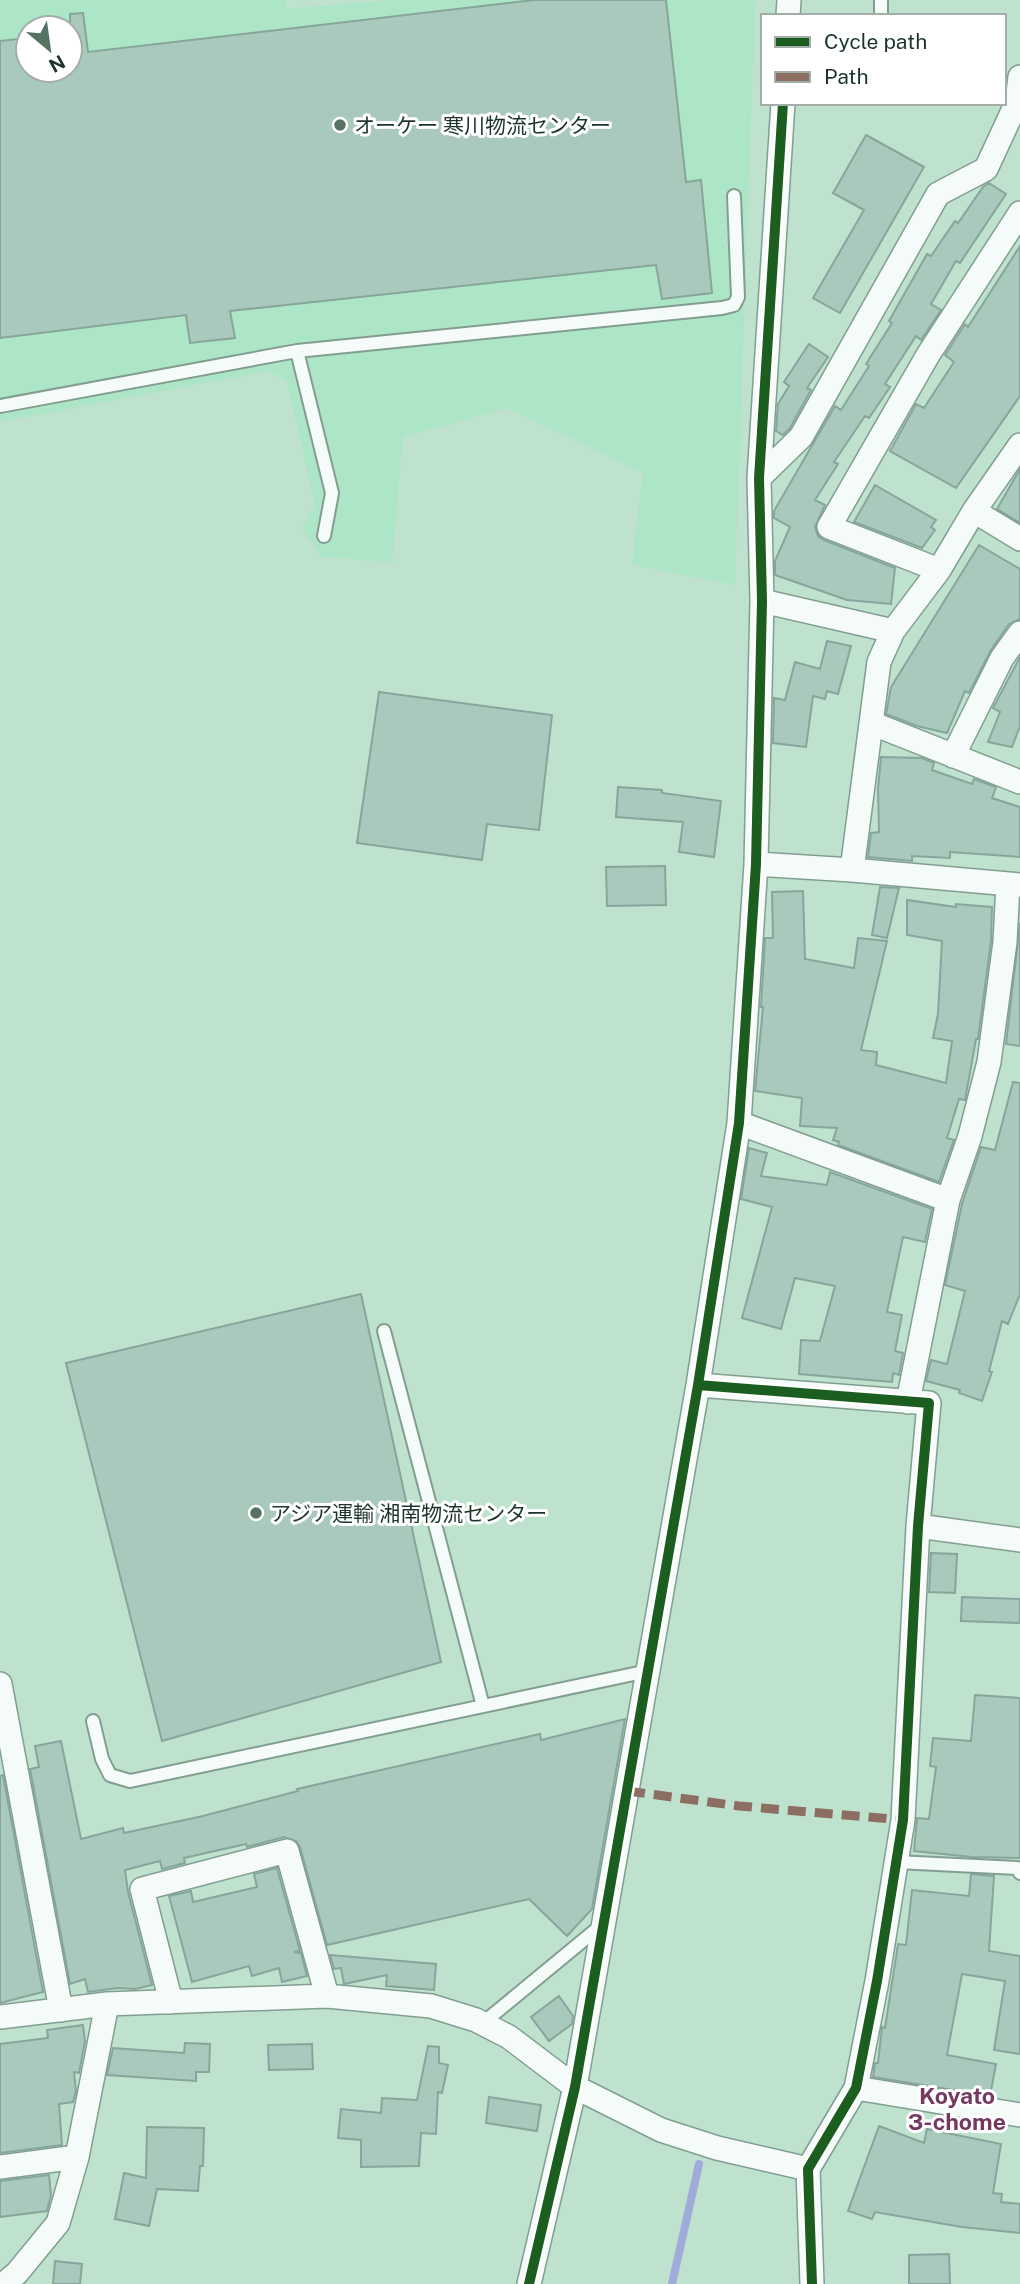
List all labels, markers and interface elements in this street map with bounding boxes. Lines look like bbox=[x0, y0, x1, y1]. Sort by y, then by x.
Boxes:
north arrow bbox=[14, 14, 84, 84]
legend bbox=[761, 14, 1006, 105]
text: Cycle path bbox=[824, 29, 927, 54]
text: N bbox=[45, 51, 69, 77]
text: Path bbox=[824, 64, 869, 89]
place label: オーケー 寒川物流センター bbox=[354, 113, 611, 138]
marker: オーケー 寒川物流センター bbox=[332, 117, 348, 133]
place label: アジア運輸 湘南物流センター bbox=[270, 1501, 547, 1526]
marker: アジア運輸 湘南物流センター bbox=[248, 1505, 264, 1521]
district label: Koyato 3-chome bbox=[908, 2082, 1006, 2135]

